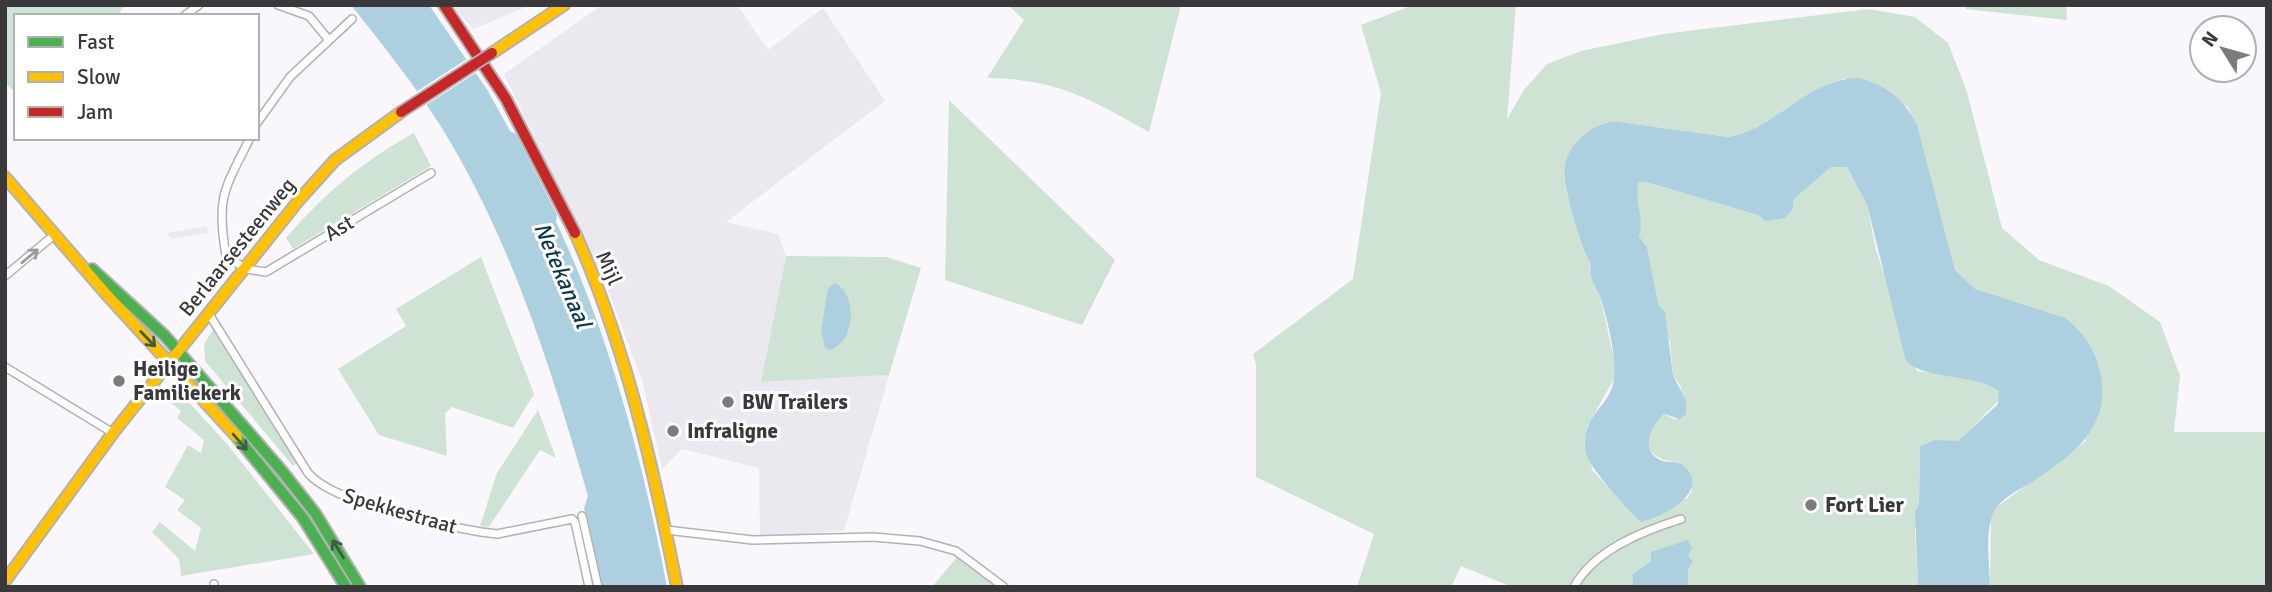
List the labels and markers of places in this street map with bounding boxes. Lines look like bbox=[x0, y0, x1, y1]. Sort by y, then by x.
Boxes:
place label: Heilige Familiekerk bbox=[133, 356, 241, 406]
marker: Heilige Familiekerk bbox=[111, 373, 127, 389]
place label: BW Trailers bbox=[742, 389, 848, 415]
marker: BW Trailers bbox=[720, 394, 736, 410]
place label: Infraligne bbox=[687, 418, 778, 444]
marker: Infraligne bbox=[665, 423, 681, 439]
place label: Fort Lier bbox=[1825, 492, 1904, 518]
marker: Fort Lier bbox=[1803, 497, 1819, 513]

